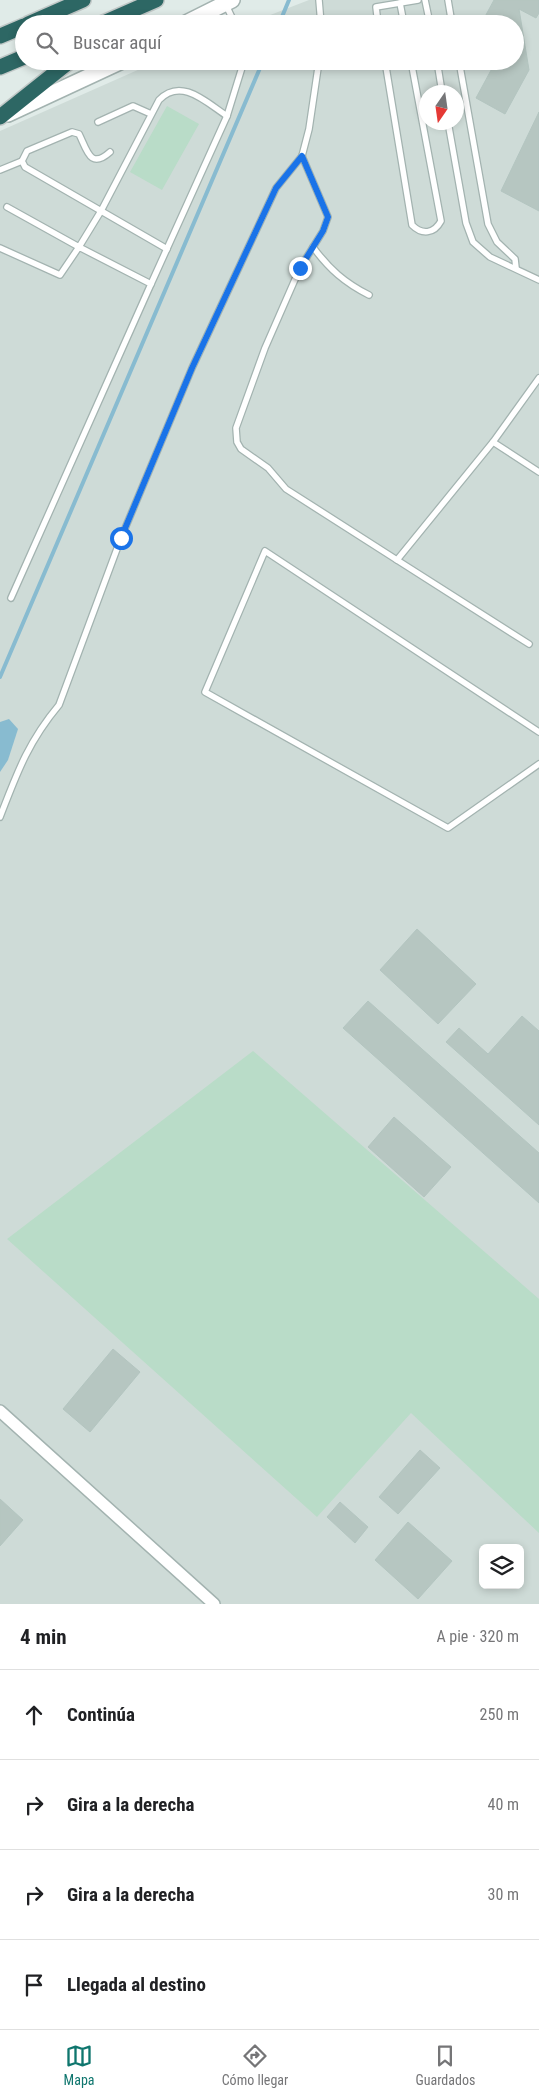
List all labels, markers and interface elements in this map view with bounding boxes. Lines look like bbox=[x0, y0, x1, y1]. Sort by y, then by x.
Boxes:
search box bbox=[15, 15, 524, 70]
icon: search bbox=[33, 29, 61, 57]
text: Buscar aquí bbox=[73, 31, 162, 54]
north arrow bbox=[419, 85, 464, 130]
route end bbox=[289, 257, 312, 280]
route start bbox=[110, 527, 133, 550]
map controls bbox=[479, 1544, 524, 1589]
button: layers bbox=[479, 1544, 524, 1589]
text: 4 min bbox=[20, 1625, 67, 1649]
text: A pie · 320 m bbox=[436, 1627, 519, 1646]
icon: ahead bbox=[20, 1701, 48, 1729]
text: Continúa bbox=[67, 1703, 135, 1726]
text: 250 m bbox=[480, 1705, 519, 1724]
icon: right bbox=[20, 1791, 48, 1819]
text: Gira a la derecha bbox=[67, 1793, 194, 1816]
text: 40 m bbox=[487, 1795, 519, 1814]
icon: right bbox=[20, 1881, 48, 1909]
text: Gira a la derecha bbox=[67, 1883, 194, 1906]
text: 30 m bbox=[487, 1885, 519, 1904]
icon: arrive bbox=[20, 1971, 48, 1999]
text: Llegada al destino bbox=[67, 1973, 206, 1996]
tab: Mapa bbox=[64, 2042, 95, 2088]
tab: Cómo llegar bbox=[222, 2042, 288, 2088]
tab: Guardados bbox=[415, 2042, 475, 2088]

